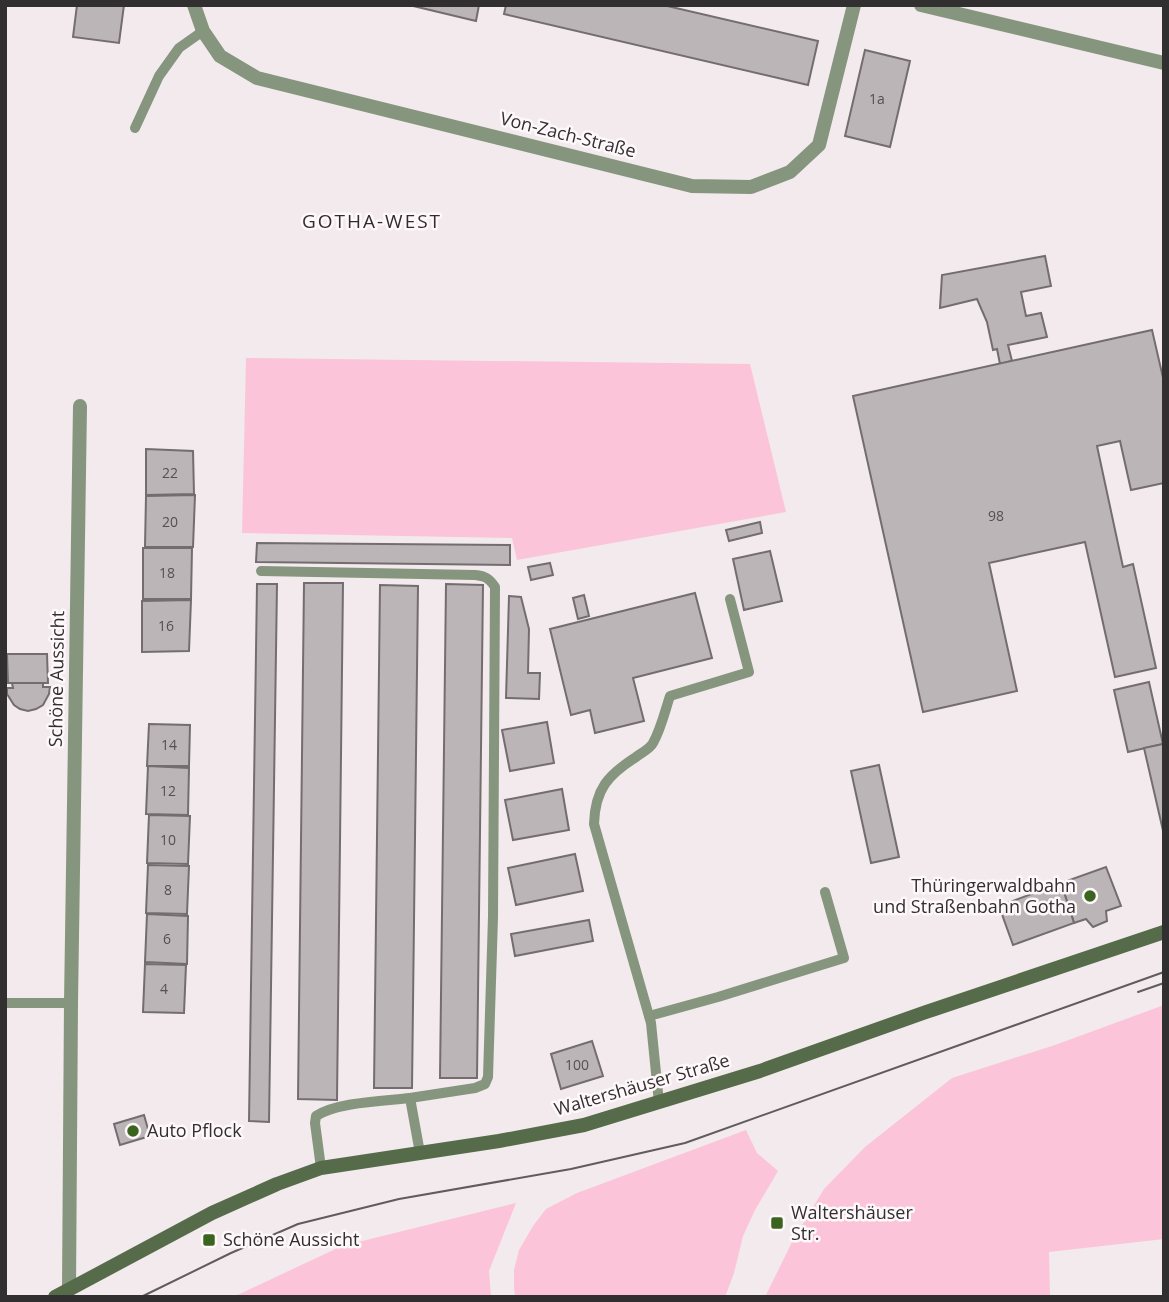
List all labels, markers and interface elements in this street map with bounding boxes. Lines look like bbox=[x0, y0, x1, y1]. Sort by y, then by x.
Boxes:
house number: 1a bbox=[869, 89, 885, 108]
street label: Von-Zach-Straße bbox=[498, 106, 639, 163]
district label: GOTHA-WEST bbox=[302, 208, 442, 234]
house number: 22 bbox=[162, 463, 178, 482]
house number: 98 bbox=[988, 506, 1004, 525]
house number: 20 bbox=[162, 512, 178, 531]
house number: 18 bbox=[159, 563, 175, 582]
street label: Schöne Aussicht bbox=[43, 611, 69, 747]
house number: 16 bbox=[158, 616, 174, 635]
house number: 14 bbox=[161, 735, 177, 754]
house number: 12 bbox=[160, 781, 176, 800]
house number: 10 bbox=[160, 830, 176, 849]
place label: Thüringerwaldbahn und Straßenbahn Gotha bbox=[873, 873, 1076, 918]
house number: 8 bbox=[164, 880, 172, 899]
marker: Thüringerwaldbahn und Straßenbahn Gotha bbox=[1082, 888, 1098, 904]
house number: 6 bbox=[163, 929, 171, 948]
house number: 4 bbox=[160, 979, 168, 998]
street label: Waltershäuser Straße bbox=[551, 1048, 732, 1121]
house number: 100 bbox=[565, 1055, 589, 1074]
place label: Auto Pflock bbox=[147, 1118, 242, 1142]
marker: Auto Pflock bbox=[125, 1123, 141, 1139]
place label: Waltershäuser Str. bbox=[791, 1200, 913, 1245]
marker: Waltershäuser Str. bbox=[769, 1215, 785, 1231]
place label: Schöne Aussicht bbox=[223, 1227, 359, 1251]
marker: Schöne Aussicht bbox=[201, 1232, 217, 1248]

